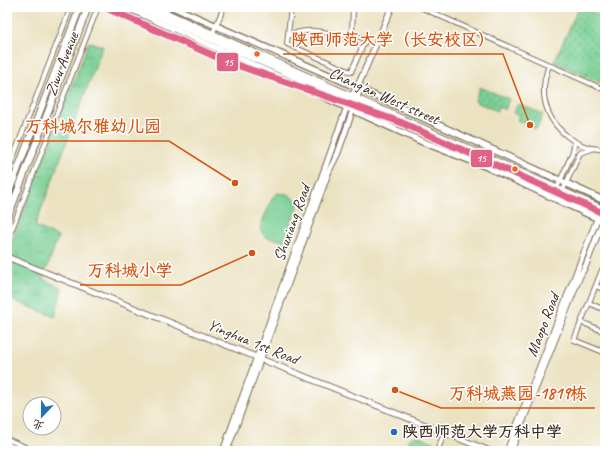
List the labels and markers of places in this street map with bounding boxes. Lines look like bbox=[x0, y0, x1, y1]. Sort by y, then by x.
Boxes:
callout: 陕西师范大学（长安校区） bbox=[283, 25, 503, 54]
unlabelled marker bbox=[252, 49, 262, 59]
callout: 万科城尔雅幼儿园 bbox=[17, 112, 169, 141]
unlabelled marker bbox=[510, 164, 520, 174]
callout: 万科城小学 bbox=[80, 256, 181, 285]
callout: 万科城燕园-1819栋 bbox=[441, 379, 595, 408]
place label: 陕西师范大学万科中学 bbox=[402, 422, 562, 442]
marker: 陕西师范大学万科中学 bbox=[389, 427, 399, 437]

